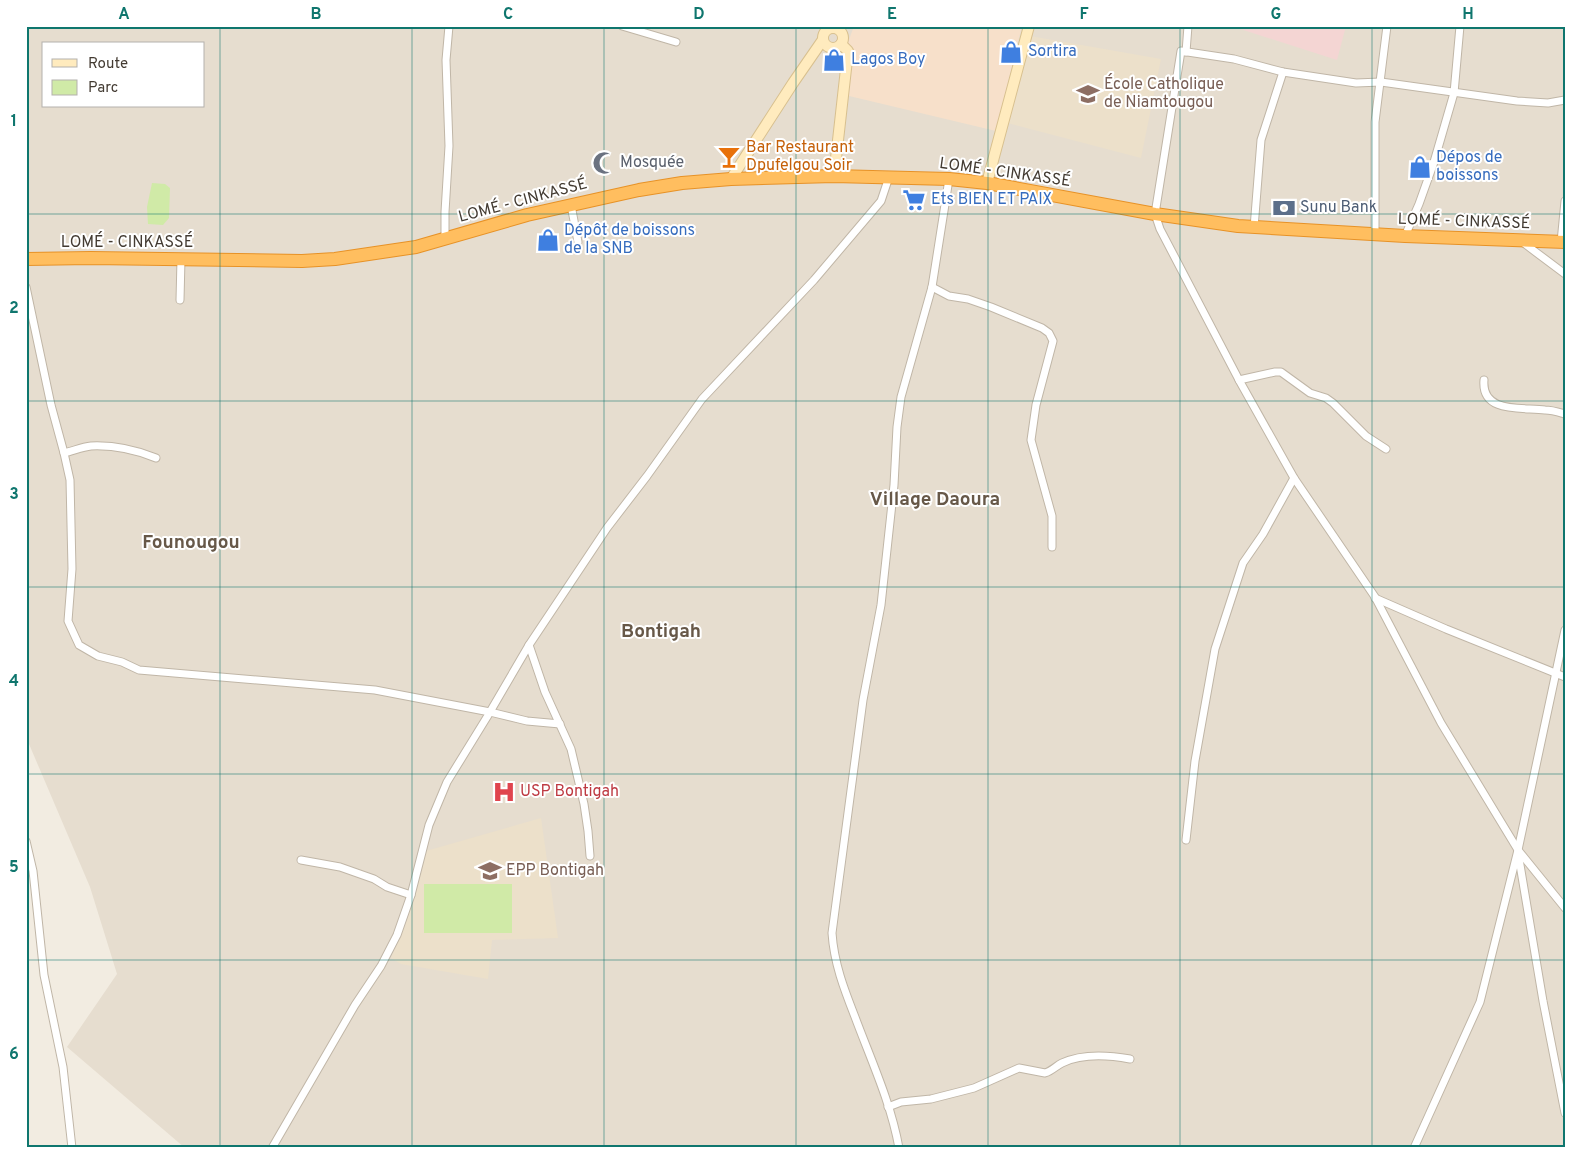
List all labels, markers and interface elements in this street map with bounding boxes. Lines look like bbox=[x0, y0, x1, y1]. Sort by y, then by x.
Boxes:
text: A bbox=[118, 5, 130, 25]
text: B bbox=[310, 5, 322, 25]
text: C bbox=[503, 5, 513, 25]
text: D bbox=[693, 5, 705, 25]
text: E bbox=[887, 5, 897, 25]
text: F bbox=[1079, 5, 1089, 25]
text: G bbox=[1271, 5, 1281, 25]
text: H bbox=[1462, 5, 1474, 25]
shop icon: Sortira bbox=[998, 39, 1024, 65]
legend bbox=[42, 42, 205, 108]
place label: Sortira bbox=[1028, 42, 1077, 62]
shop icon: Lagos Boy bbox=[821, 47, 847, 73]
place label: Lagos Boy bbox=[851, 50, 926, 70]
text: Route bbox=[88, 55, 128, 74]
place label: École Catholique de Niamtougou bbox=[1104, 73, 1224, 113]
text: Parc bbox=[88, 79, 118, 98]
school or university icon: École Catholique de Niamtougou bbox=[1075, 81, 1101, 107]
text: 1 bbox=[11, 112, 17, 132]
place label: Bar Restaurant Dpufelgou Soir bbox=[746, 138, 854, 176]
bar icon: Bar Restaurant Dpufelgou Soir bbox=[716, 144, 742, 170]
place label: Dépos de boissons bbox=[1436, 148, 1502, 186]
mosque icon: Mosquée bbox=[591, 150, 617, 176]
street label: LOMÉ - CINKASSÉ bbox=[938, 152, 1072, 192]
place label: Mosquée bbox=[620, 153, 684, 173]
shop icon: Dépos de boissons bbox=[1407, 154, 1433, 180]
street label: LOMÉ - CINKASSÉ bbox=[456, 172, 590, 228]
supermarket icon: Ets BIEN ET PAIX bbox=[901, 187, 927, 213]
place label: Ets BIEN ET PAIX bbox=[931, 190, 1052, 210]
bank icon: Sunu Bank bbox=[1271, 195, 1297, 221]
place label: Sunu Bank bbox=[1300, 198, 1377, 218]
street label: LOMÉ - CINKASSÉ bbox=[1397, 208, 1531, 234]
place label: Dépôt de boissons de la SNB bbox=[564, 221, 695, 259]
shop icon: Dépôt de boissons de la SNB bbox=[535, 227, 561, 253]
street label: LOMÉ - CINKASSÉ bbox=[61, 231, 193, 253]
text: 2 bbox=[9, 299, 19, 319]
text: 3 bbox=[9, 485, 19, 505]
district label: Village Daoura bbox=[870, 488, 1000, 512]
district label: Founougou bbox=[142, 531, 240, 555]
district label: Bontigah bbox=[621, 620, 701, 644]
text: 4 bbox=[9, 672, 19, 692]
hospital icon: USP Bontigah bbox=[491, 779, 517, 805]
place label: USP Bontigah bbox=[520, 782, 619, 802]
text: 5 bbox=[9, 858, 19, 878]
school or university icon: EPP Bontigah bbox=[477, 858, 503, 884]
place label: EPP Bontigah bbox=[506, 861, 604, 881]
text: 6 bbox=[9, 1045, 19, 1065]

